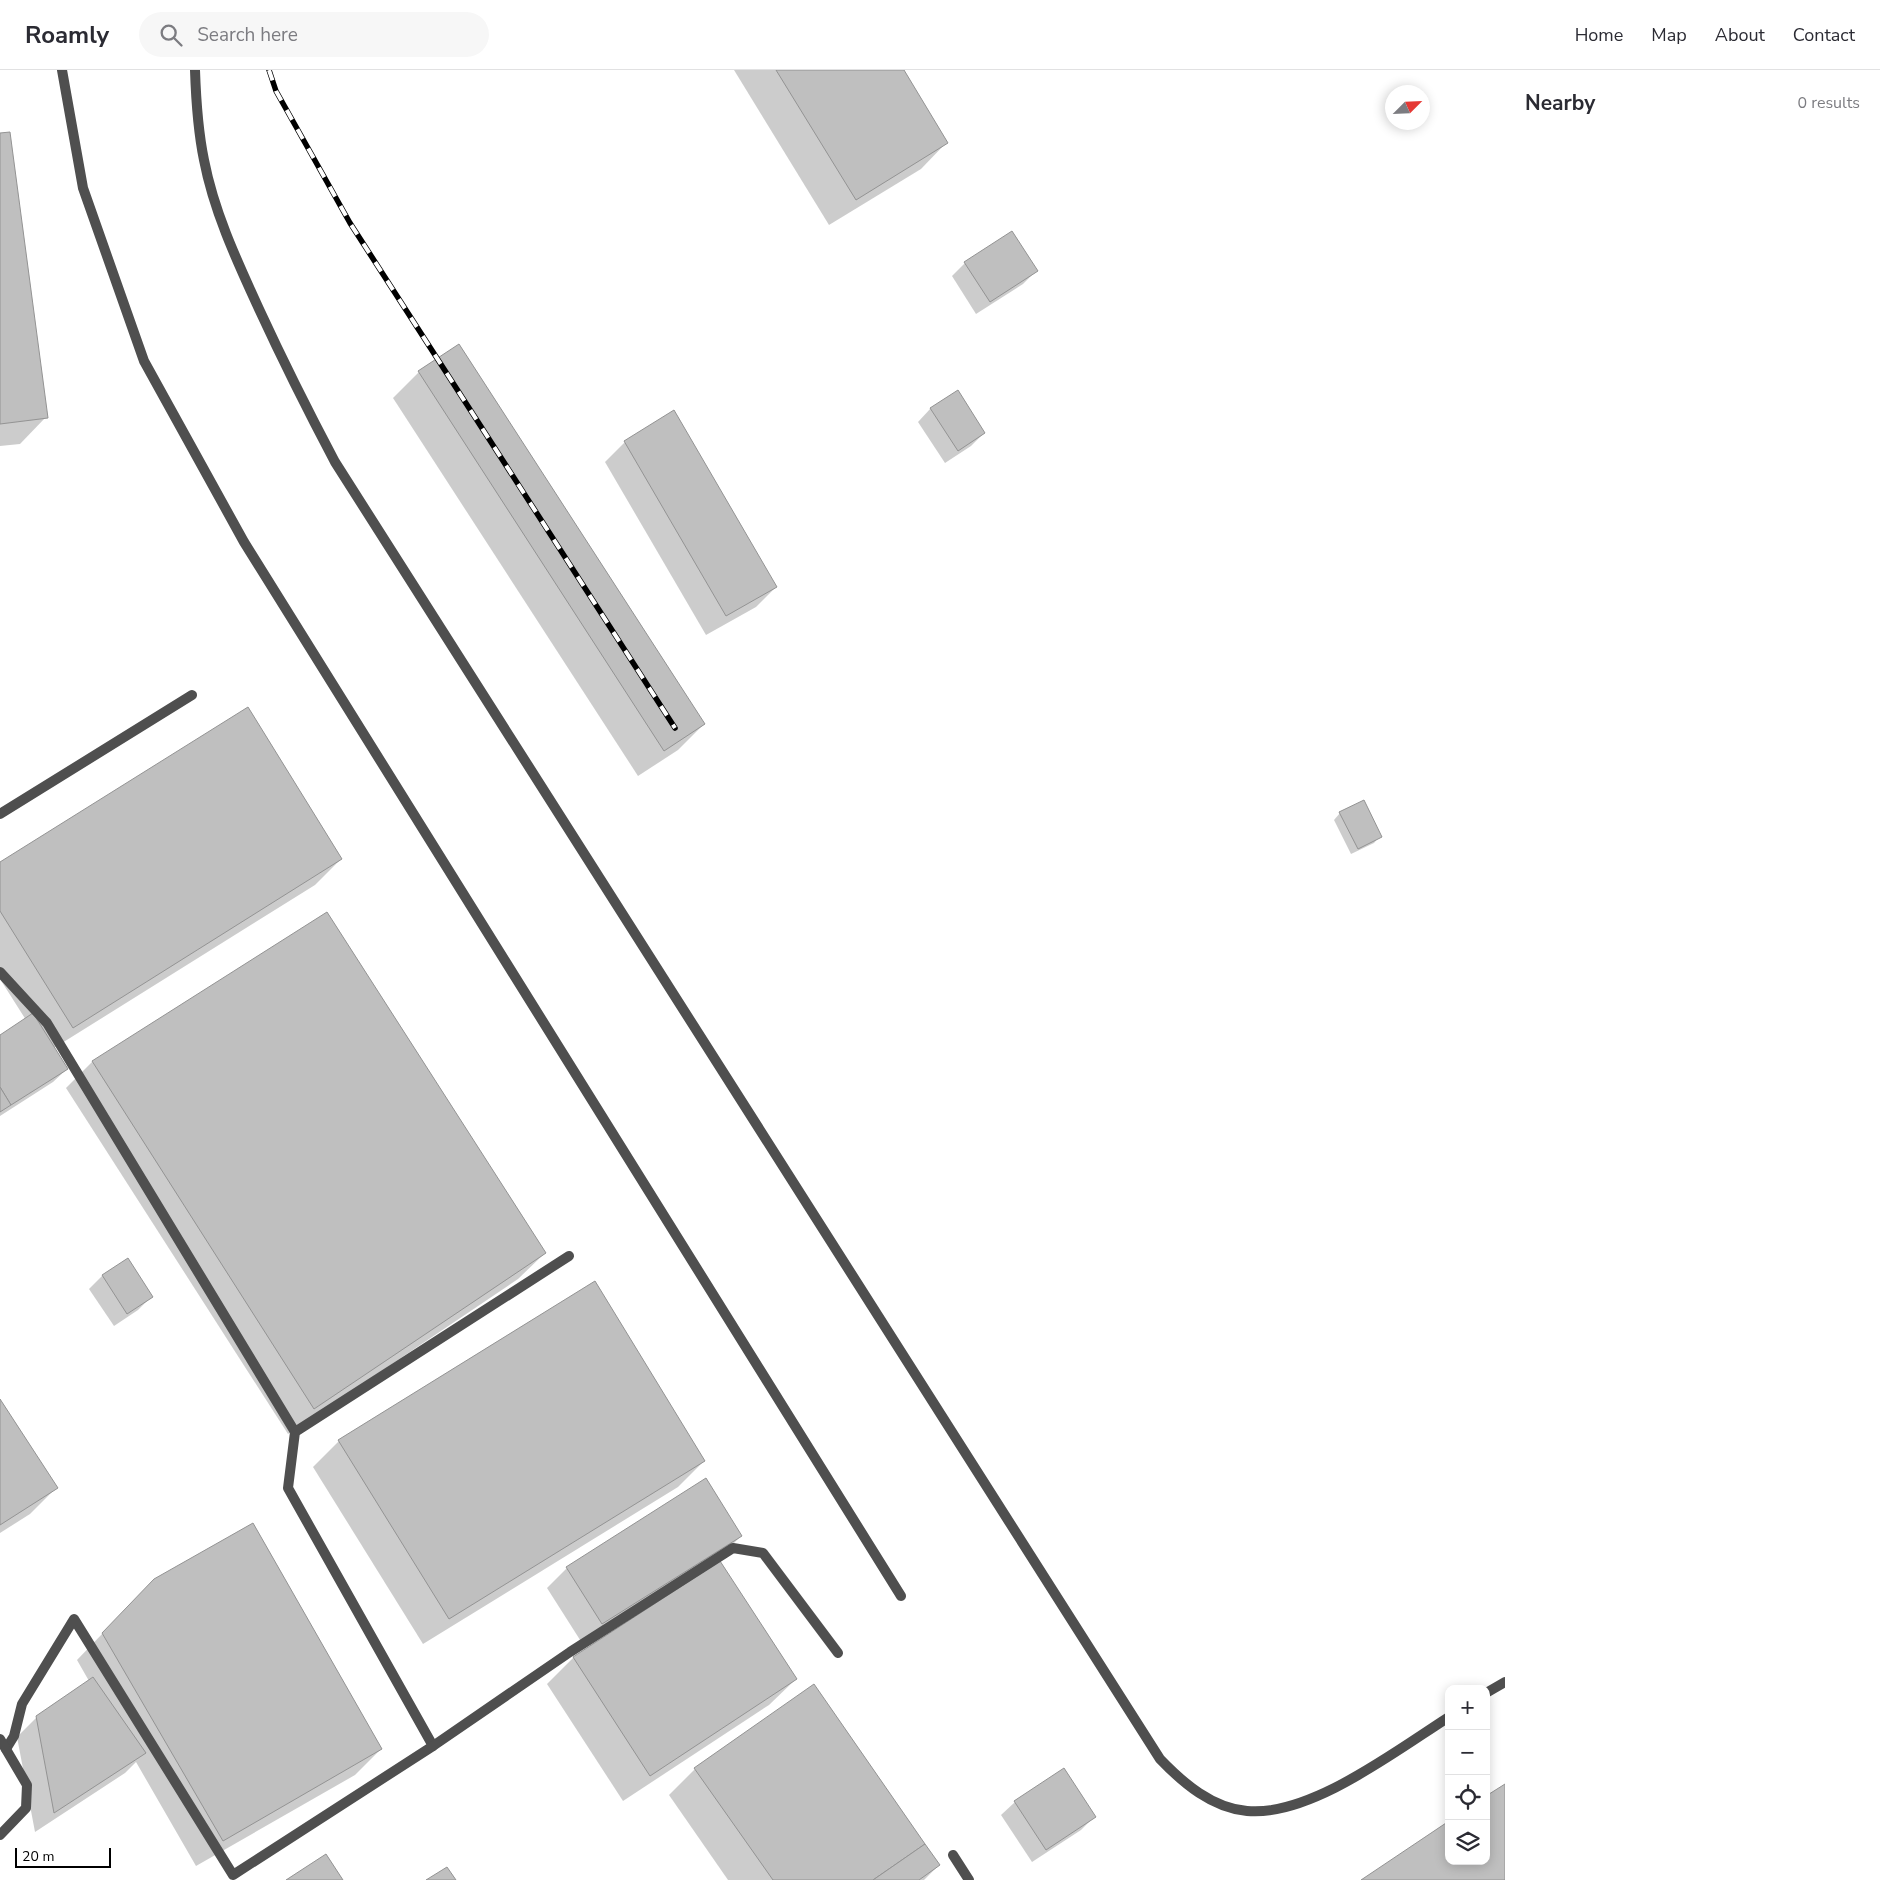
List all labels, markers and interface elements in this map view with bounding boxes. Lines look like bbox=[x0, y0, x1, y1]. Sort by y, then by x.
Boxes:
search box bbox=[139, 12, 489, 57]
text: Roamly bbox=[25, 19, 109, 51]
icon: search bbox=[157, 21, 185, 49]
text: Search here bbox=[197, 22, 298, 48]
text: Home bbox=[1575, 23, 1623, 47]
text: Map bbox=[1651, 23, 1687, 47]
text: About bbox=[1715, 23, 1765, 47]
text: Contact bbox=[1793, 23, 1855, 47]
north arrow bbox=[1385, 85, 1430, 130]
text: Nearby bbox=[1525, 89, 1595, 117]
text: 0 results bbox=[1798, 92, 1860, 114]
map controls bbox=[1445, 1685, 1490, 1865]
button: + bbox=[1445, 1685, 1490, 1730]
button: − bbox=[1445, 1730, 1490, 1775]
button: locate bbox=[1445, 1775, 1490, 1820]
button: layers bbox=[1445, 1820, 1490, 1865]
scale bar bbox=[15, 1845, 111, 1868]
text: 20 m bbox=[22, 1847, 54, 1866]

